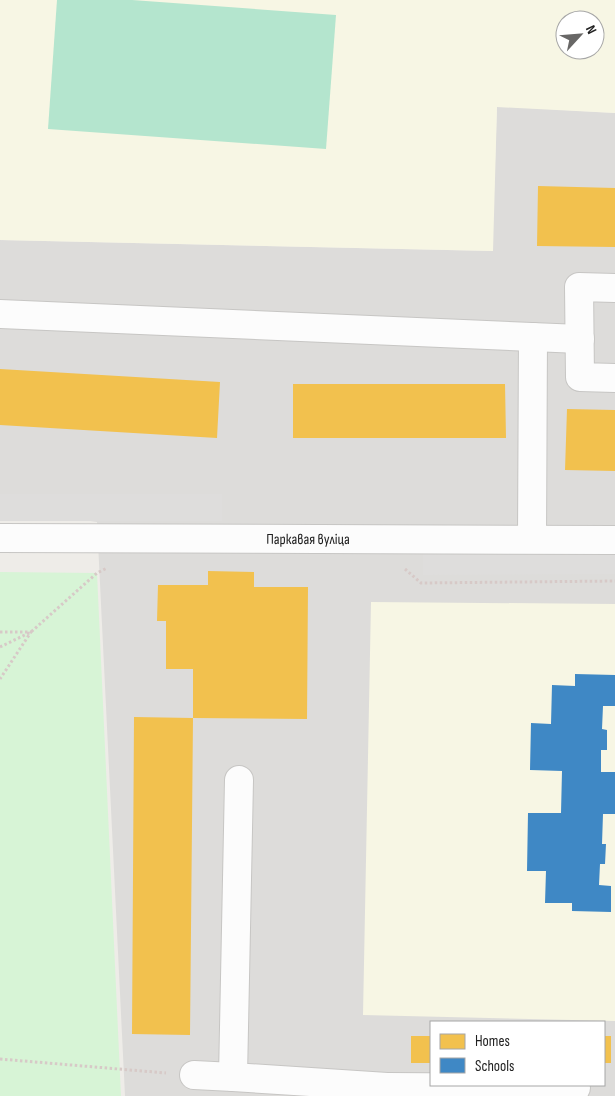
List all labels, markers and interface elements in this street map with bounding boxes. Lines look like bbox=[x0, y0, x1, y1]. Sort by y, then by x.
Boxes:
north arrow bbox=[555, 10, 605, 60]
text: N bbox=[582, 22, 601, 37]
street label: Паркавая вуліца bbox=[266, 530, 350, 549]
legend bbox=[430, 1021, 605, 1086]
text: Homes bbox=[475, 1032, 510, 1051]
text: Schools bbox=[475, 1057, 514, 1076]

